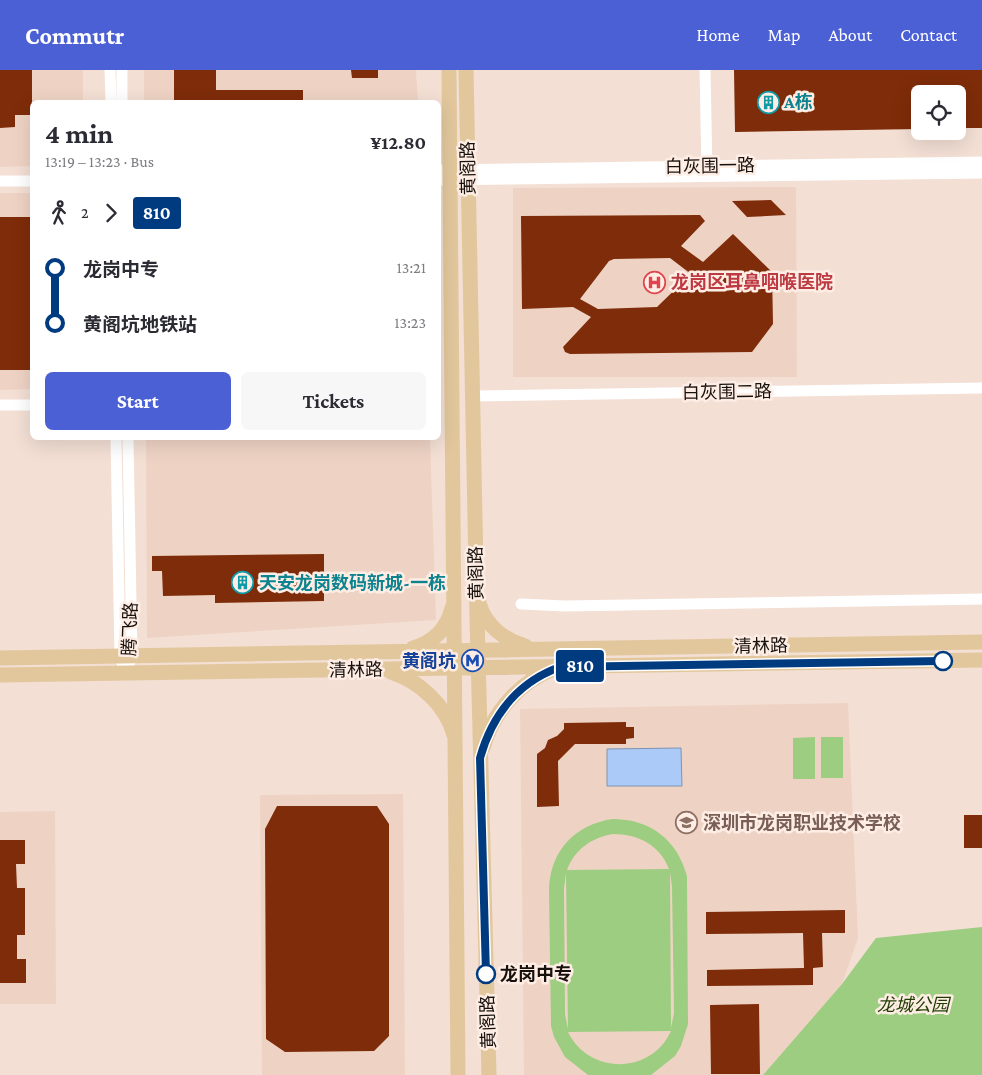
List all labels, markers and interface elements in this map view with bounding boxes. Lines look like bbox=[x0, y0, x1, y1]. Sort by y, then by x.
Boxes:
text: Commutr bbox=[25, 22, 124, 49]
text: Home bbox=[697, 25, 740, 45]
text: Map bbox=[768, 25, 800, 45]
text: About bbox=[828, 25, 872, 45]
text: Contact bbox=[900, 25, 957, 45]
map controls bbox=[911, 85, 966, 140]
button: locate bbox=[911, 85, 966, 140]
building icon: A栋 bbox=[756, 90, 780, 114]
place label: A栋 bbox=[783, 92, 813, 112]
text: 4 min bbox=[45, 118, 113, 149]
text: ¥12.80 bbox=[370, 132, 426, 153]
street label: 黄阁路 bbox=[458, 141, 478, 195]
text: 13:19 – 13:23 · Bus bbox=[45, 153, 154, 170]
street label: 白灰围一路 bbox=[665, 155, 755, 177]
icon: walk bbox=[45, 199, 73, 227]
icon: forward bbox=[97, 199, 125, 227]
text: 810 bbox=[143, 203, 171, 223]
text: 2 bbox=[81, 204, 89, 221]
text: 龙岗中专 bbox=[83, 259, 159, 280]
text: 13:21 bbox=[397, 259, 426, 276]
hospital icon: 龙岗区耳鼻咽喉医院 bbox=[643, 270, 667, 294]
place label: 龙岗区耳鼻咽喉医院 bbox=[671, 272, 833, 292]
text: 黄阁坑地铁站 bbox=[83, 314, 197, 335]
text: 13:23 bbox=[394, 314, 426, 331]
button: Start bbox=[45, 372, 231, 430]
button: Tickets bbox=[241, 372, 426, 430]
street label: 白灰围二路 bbox=[682, 381, 772, 403]
street label: 黄阁路 bbox=[466, 546, 486, 600]
building icon: 天安龙岗数码新城-一栋 bbox=[231, 571, 255, 595]
place label: 天安龙岗数码新城-一栋 bbox=[259, 573, 446, 593]
street label: 腾飞路 bbox=[119, 602, 141, 656]
street label: 清林路 bbox=[734, 636, 788, 656]
metro station icon: 黄阁坑 bbox=[460, 649, 484, 673]
line badge: 810 bbox=[551, 650, 609, 682]
place label: 黄阁坑 bbox=[402, 651, 456, 671]
unlabelled marker bbox=[933, 651, 953, 671]
text: 810 bbox=[566, 656, 594, 676]
street label: 清林路 bbox=[329, 660, 383, 680]
school or university icon: 深圳市龙岗职业技术学校 bbox=[675, 811, 699, 835]
place label: 深圳市龙岗职业技术学校 bbox=[703, 813, 901, 833]
marker: 龙岗中专 bbox=[476, 964, 496, 984]
place label: 龙岗中专 bbox=[500, 964, 572, 984]
street label: 黄阁路 bbox=[477, 995, 499, 1049]
park label: 龙城公园 bbox=[877, 995, 952, 1015]

